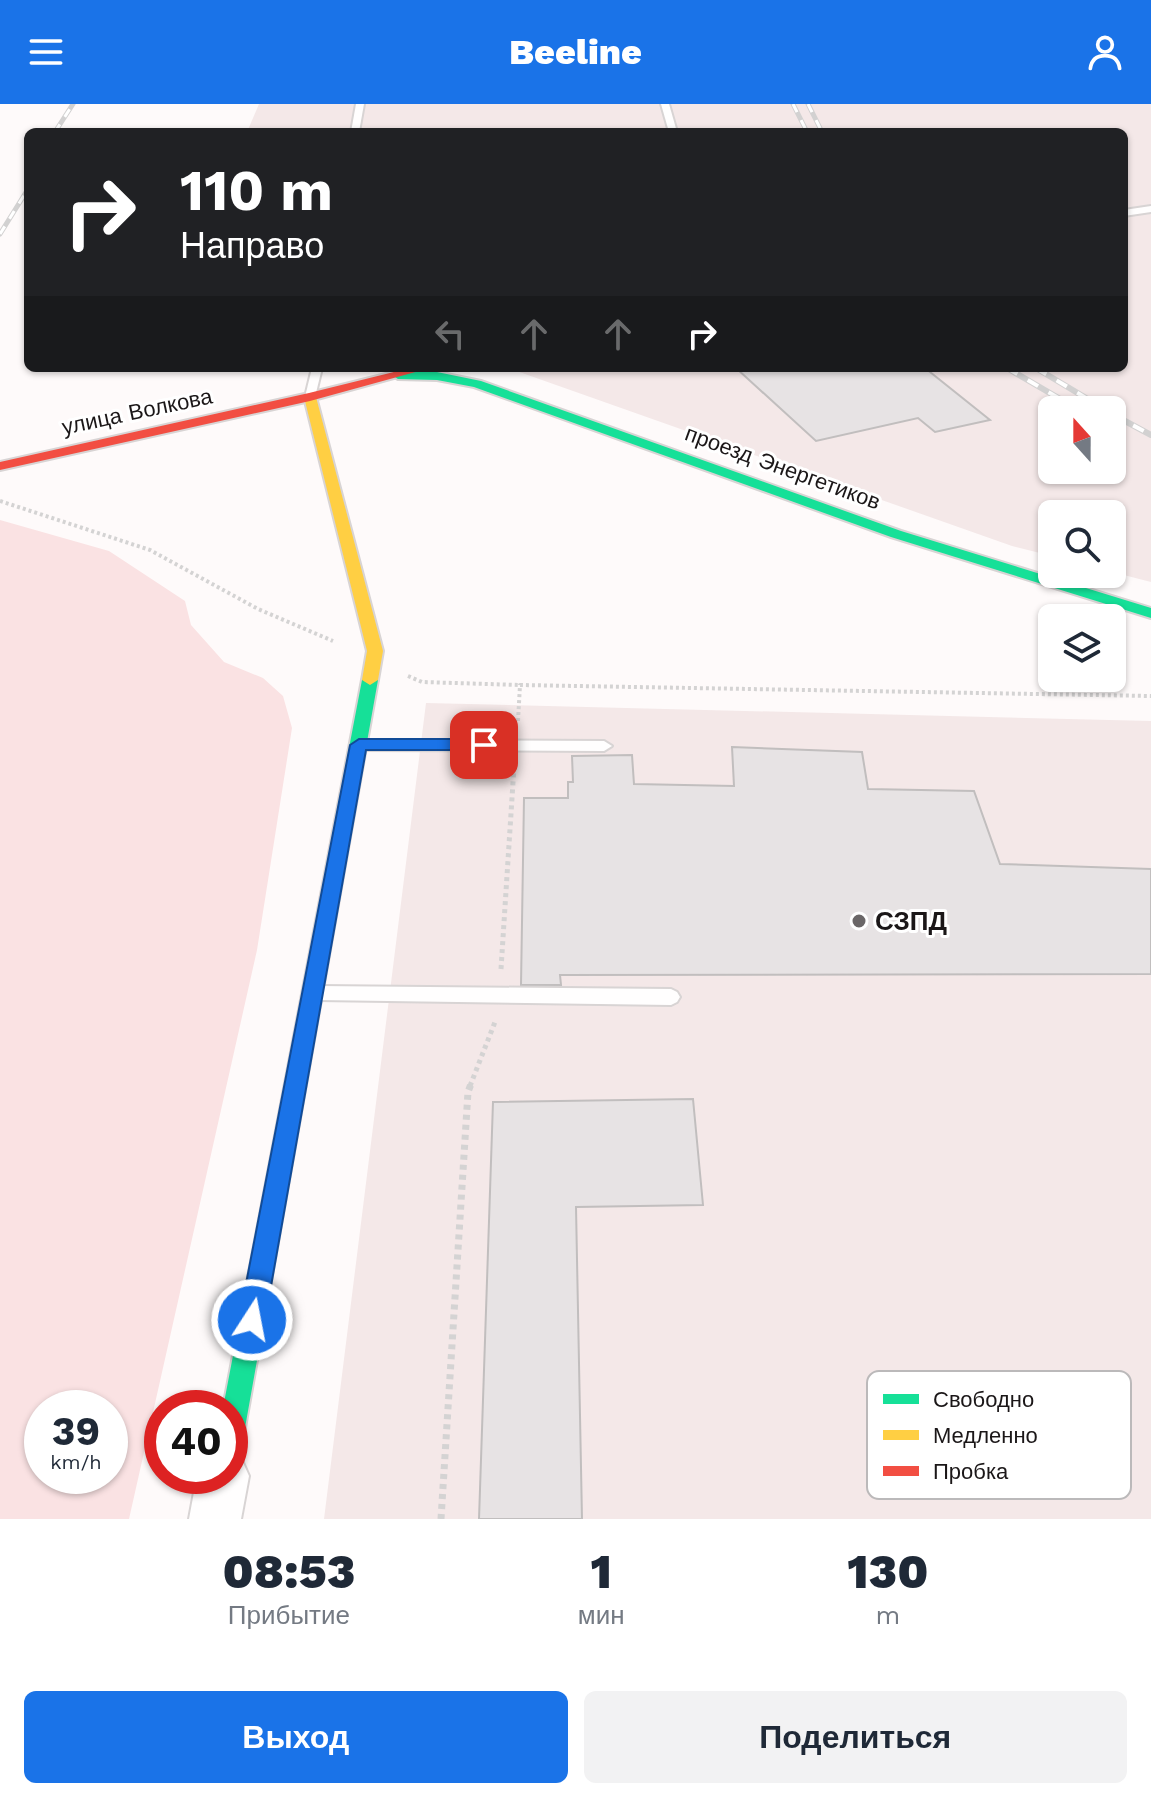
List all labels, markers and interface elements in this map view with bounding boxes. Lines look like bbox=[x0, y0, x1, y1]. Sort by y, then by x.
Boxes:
icon: menu bbox=[24, 30, 68, 74]
icon: person bbox=[1083, 30, 1127, 74]
text: Beeline bbox=[509, 31, 642, 73]
text: 110 m bbox=[180, 158, 333, 224]
icon: right bbox=[48, 160, 152, 264]
text: Направо bbox=[180, 225, 324, 267]
icon: left bbox=[428, 312, 472, 356]
icon: ahead bbox=[512, 312, 556, 356]
icon: ahead bbox=[596, 312, 640, 356]
icon: right bbox=[680, 312, 724, 356]
street label: улица Волкова bbox=[60, 383, 215, 440]
north arrow bbox=[1038, 396, 1126, 484]
map controls bbox=[1038, 396, 1126, 692]
street label: проезд Энергетиков bbox=[682, 421, 884, 514]
button: search bbox=[1038, 500, 1126, 588]
button: layers bbox=[1038, 604, 1126, 692]
pin bbox=[450, 711, 518, 779]
icon: arrive bbox=[462, 723, 506, 767]
place label: СЗПД bbox=[875, 906, 947, 936]
marker: СЗПД bbox=[850, 912, 868, 930]
position arrow bbox=[210, 1278, 294, 1362]
legend bbox=[867, 1371, 1131, 1499]
text: Свободно bbox=[933, 1387, 1034, 1412]
speed limit sign: 40 bbox=[144, 1390, 248, 1494]
text: 39 bbox=[52, 1408, 100, 1455]
text: Медленно bbox=[933, 1423, 1038, 1448]
text: km/h bbox=[50, 1450, 102, 1474]
text: Пробка bbox=[933, 1459, 1009, 1484]
text: 08:53 bbox=[223, 1543, 355, 1600]
text: 1 bbox=[591, 1543, 612, 1600]
text: 130 bbox=[847, 1543, 928, 1600]
text: Прибытие bbox=[228, 1600, 350, 1630]
text: мин bbox=[578, 1600, 625, 1630]
text: m bbox=[875, 1600, 900, 1630]
button: Выход bbox=[24, 1691, 568, 1783]
button: Поделиться bbox=[584, 1691, 1127, 1783]

